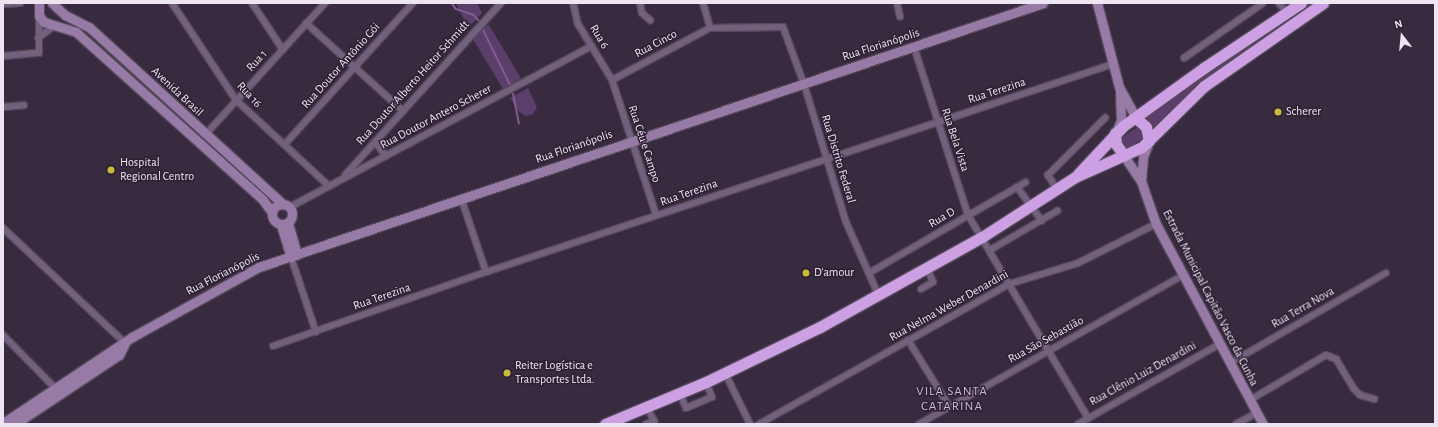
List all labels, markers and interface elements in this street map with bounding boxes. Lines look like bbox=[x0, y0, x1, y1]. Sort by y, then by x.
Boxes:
north arrow bbox=[1382, 16, 1422, 56]
street label: Rua Doutor Alberto Heitor Schmidt bbox=[353, 18, 473, 148]
text: N bbox=[1393, 18, 1404, 30]
street label: Rua Doutor Antônio Gói bbox=[299, 20, 383, 112]
street label: Rua 6 bbox=[586, 22, 612, 52]
street label: Rua Florianópolis bbox=[840, 26, 922, 64]
street label: Rua Cinco bbox=[632, 27, 680, 61]
street label: Rua 1 bbox=[244, 47, 270, 75]
street label: Avenida Brasil bbox=[148, 64, 206, 120]
street label: Rua Terezina bbox=[966, 75, 1028, 107]
street label: Rua 16 bbox=[234, 79, 264, 111]
street label: Rua Doutor Antero Scherer bbox=[378, 82, 494, 152]
street label: Rua Céu e Campo bbox=[625, 104, 663, 184]
place label: Scherer bbox=[1286, 105, 1321, 119]
street label: Rua Bela Vista bbox=[938, 106, 972, 174]
marker: Scherer bbox=[1273, 107, 1283, 117]
street label: Rua Distrito Federal bbox=[818, 113, 858, 205]
street label: Rua Florianópolis bbox=[534, 127, 614, 167]
place label: Hospital Regional Centro bbox=[120, 156, 194, 184]
marker: Hospital Regional Centro bbox=[105, 164, 117, 176]
street label: Rua Terezina bbox=[658, 176, 720, 210]
street label: Rua D bbox=[926, 205, 958, 231]
street label: Estrada Municipal Capitão Vasco da Cunha bbox=[1159, 207, 1261, 389]
street label: Rua Florianópolis bbox=[184, 249, 262, 299]
place label: D'amour bbox=[814, 266, 854, 280]
street label: Rua Nelma Weber Denardini bbox=[887, 267, 1011, 345]
marker: D'amour bbox=[801, 268, 811, 278]
street label: Rua Terezina bbox=[351, 280, 413, 314]
street label: Rua Terra Nova bbox=[1269, 284, 1337, 332]
street label: Rua São Sebastião bbox=[1006, 313, 1086, 367]
street label: Rua Clênio Luiz Denardini bbox=[1087, 339, 1199, 409]
place label: Reiter Logística e Transportes Ltda. bbox=[515, 359, 594, 387]
marker: Reiter Logística e Transportes Ltda. bbox=[502, 368, 512, 378]
district label: VILA SANTA CATARINA bbox=[916, 385, 988, 416]

